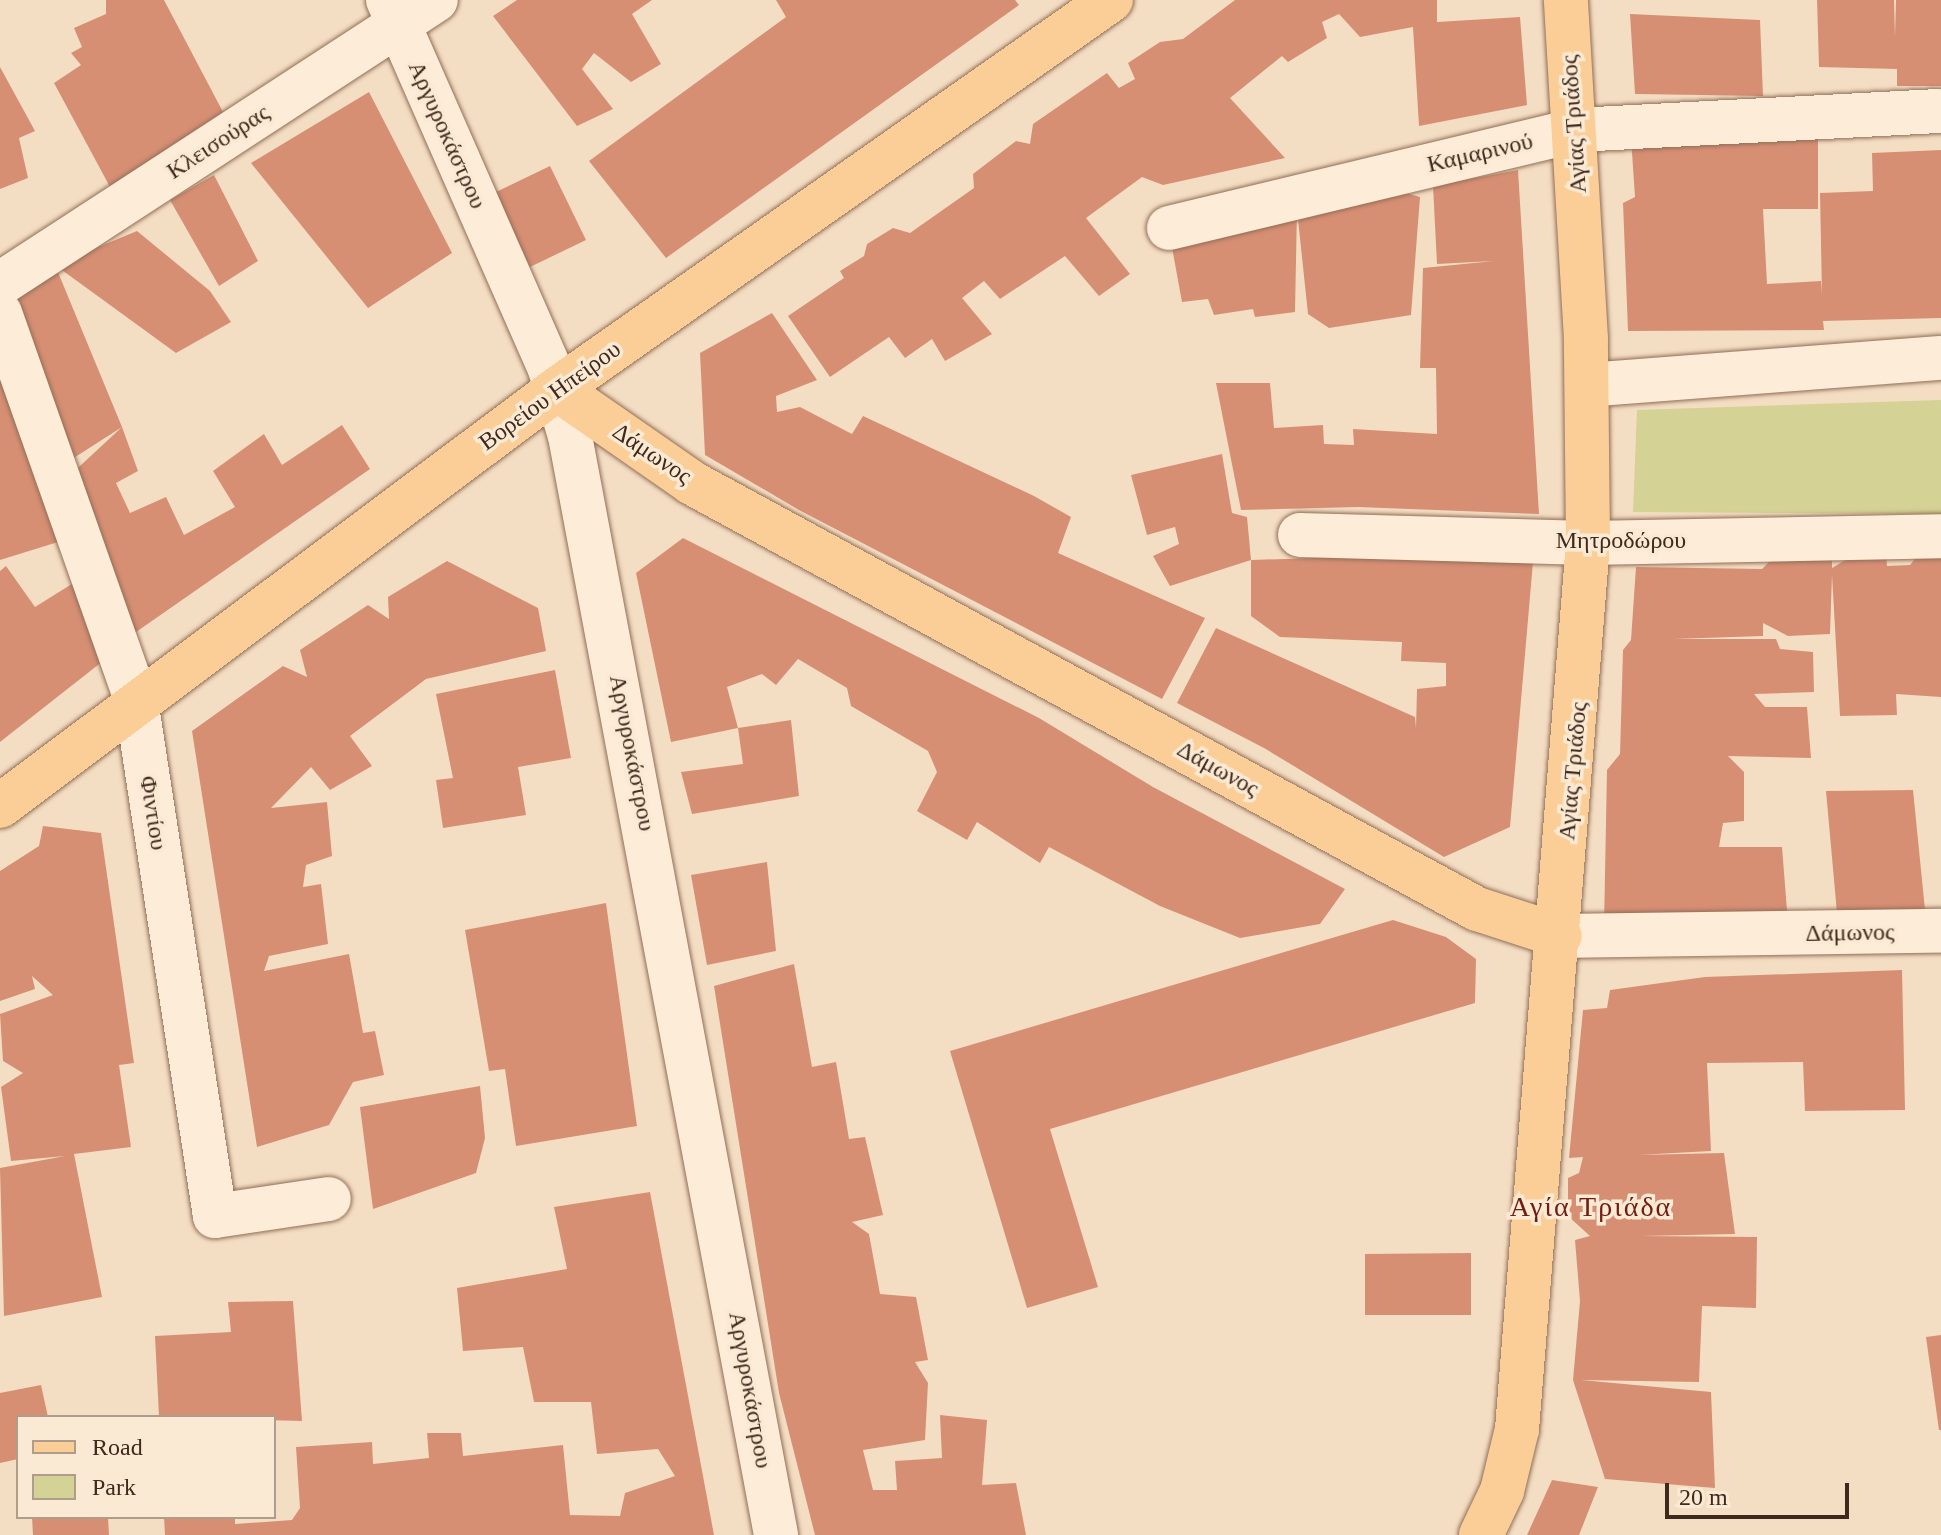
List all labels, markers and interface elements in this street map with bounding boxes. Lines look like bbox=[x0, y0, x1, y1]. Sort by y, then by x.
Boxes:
street label: Αγίας Τριάδος bbox=[1555, 54, 1593, 194]
street label: Αργυροκάστρου bbox=[402, 57, 492, 213]
street label: Κλεισούρας bbox=[161, 98, 275, 186]
street label: Καμαρινού bbox=[1424, 127, 1536, 179]
street label: Βορείου Ηπείρου bbox=[473, 335, 627, 457]
street label: Δάμωνος bbox=[607, 417, 697, 491]
street label: Μητροδώρου bbox=[1556, 527, 1686, 555]
street label: Αργυροκάστρου bbox=[603, 672, 661, 834]
street label: Αγίας Τριάδος bbox=[1553, 700, 1593, 842]
street label: Δάμωνος bbox=[1172, 735, 1264, 803]
street label: Φιντίου bbox=[133, 774, 173, 852]
street label: Δάμωνος bbox=[1805, 918, 1895, 948]
district label: Αγία Τριάδα bbox=[1509, 1190, 1673, 1224]
street label: Αργυροκάστρου bbox=[722, 1309, 778, 1471]
legend bbox=[16, 1415, 276, 1519]
text: Road bbox=[92, 1434, 143, 1460]
scale bar bbox=[1669, 1467, 1853, 1517]
text: Park bbox=[92, 1474, 136, 1500]
text: 20 m bbox=[1679, 1484, 1728, 1510]

